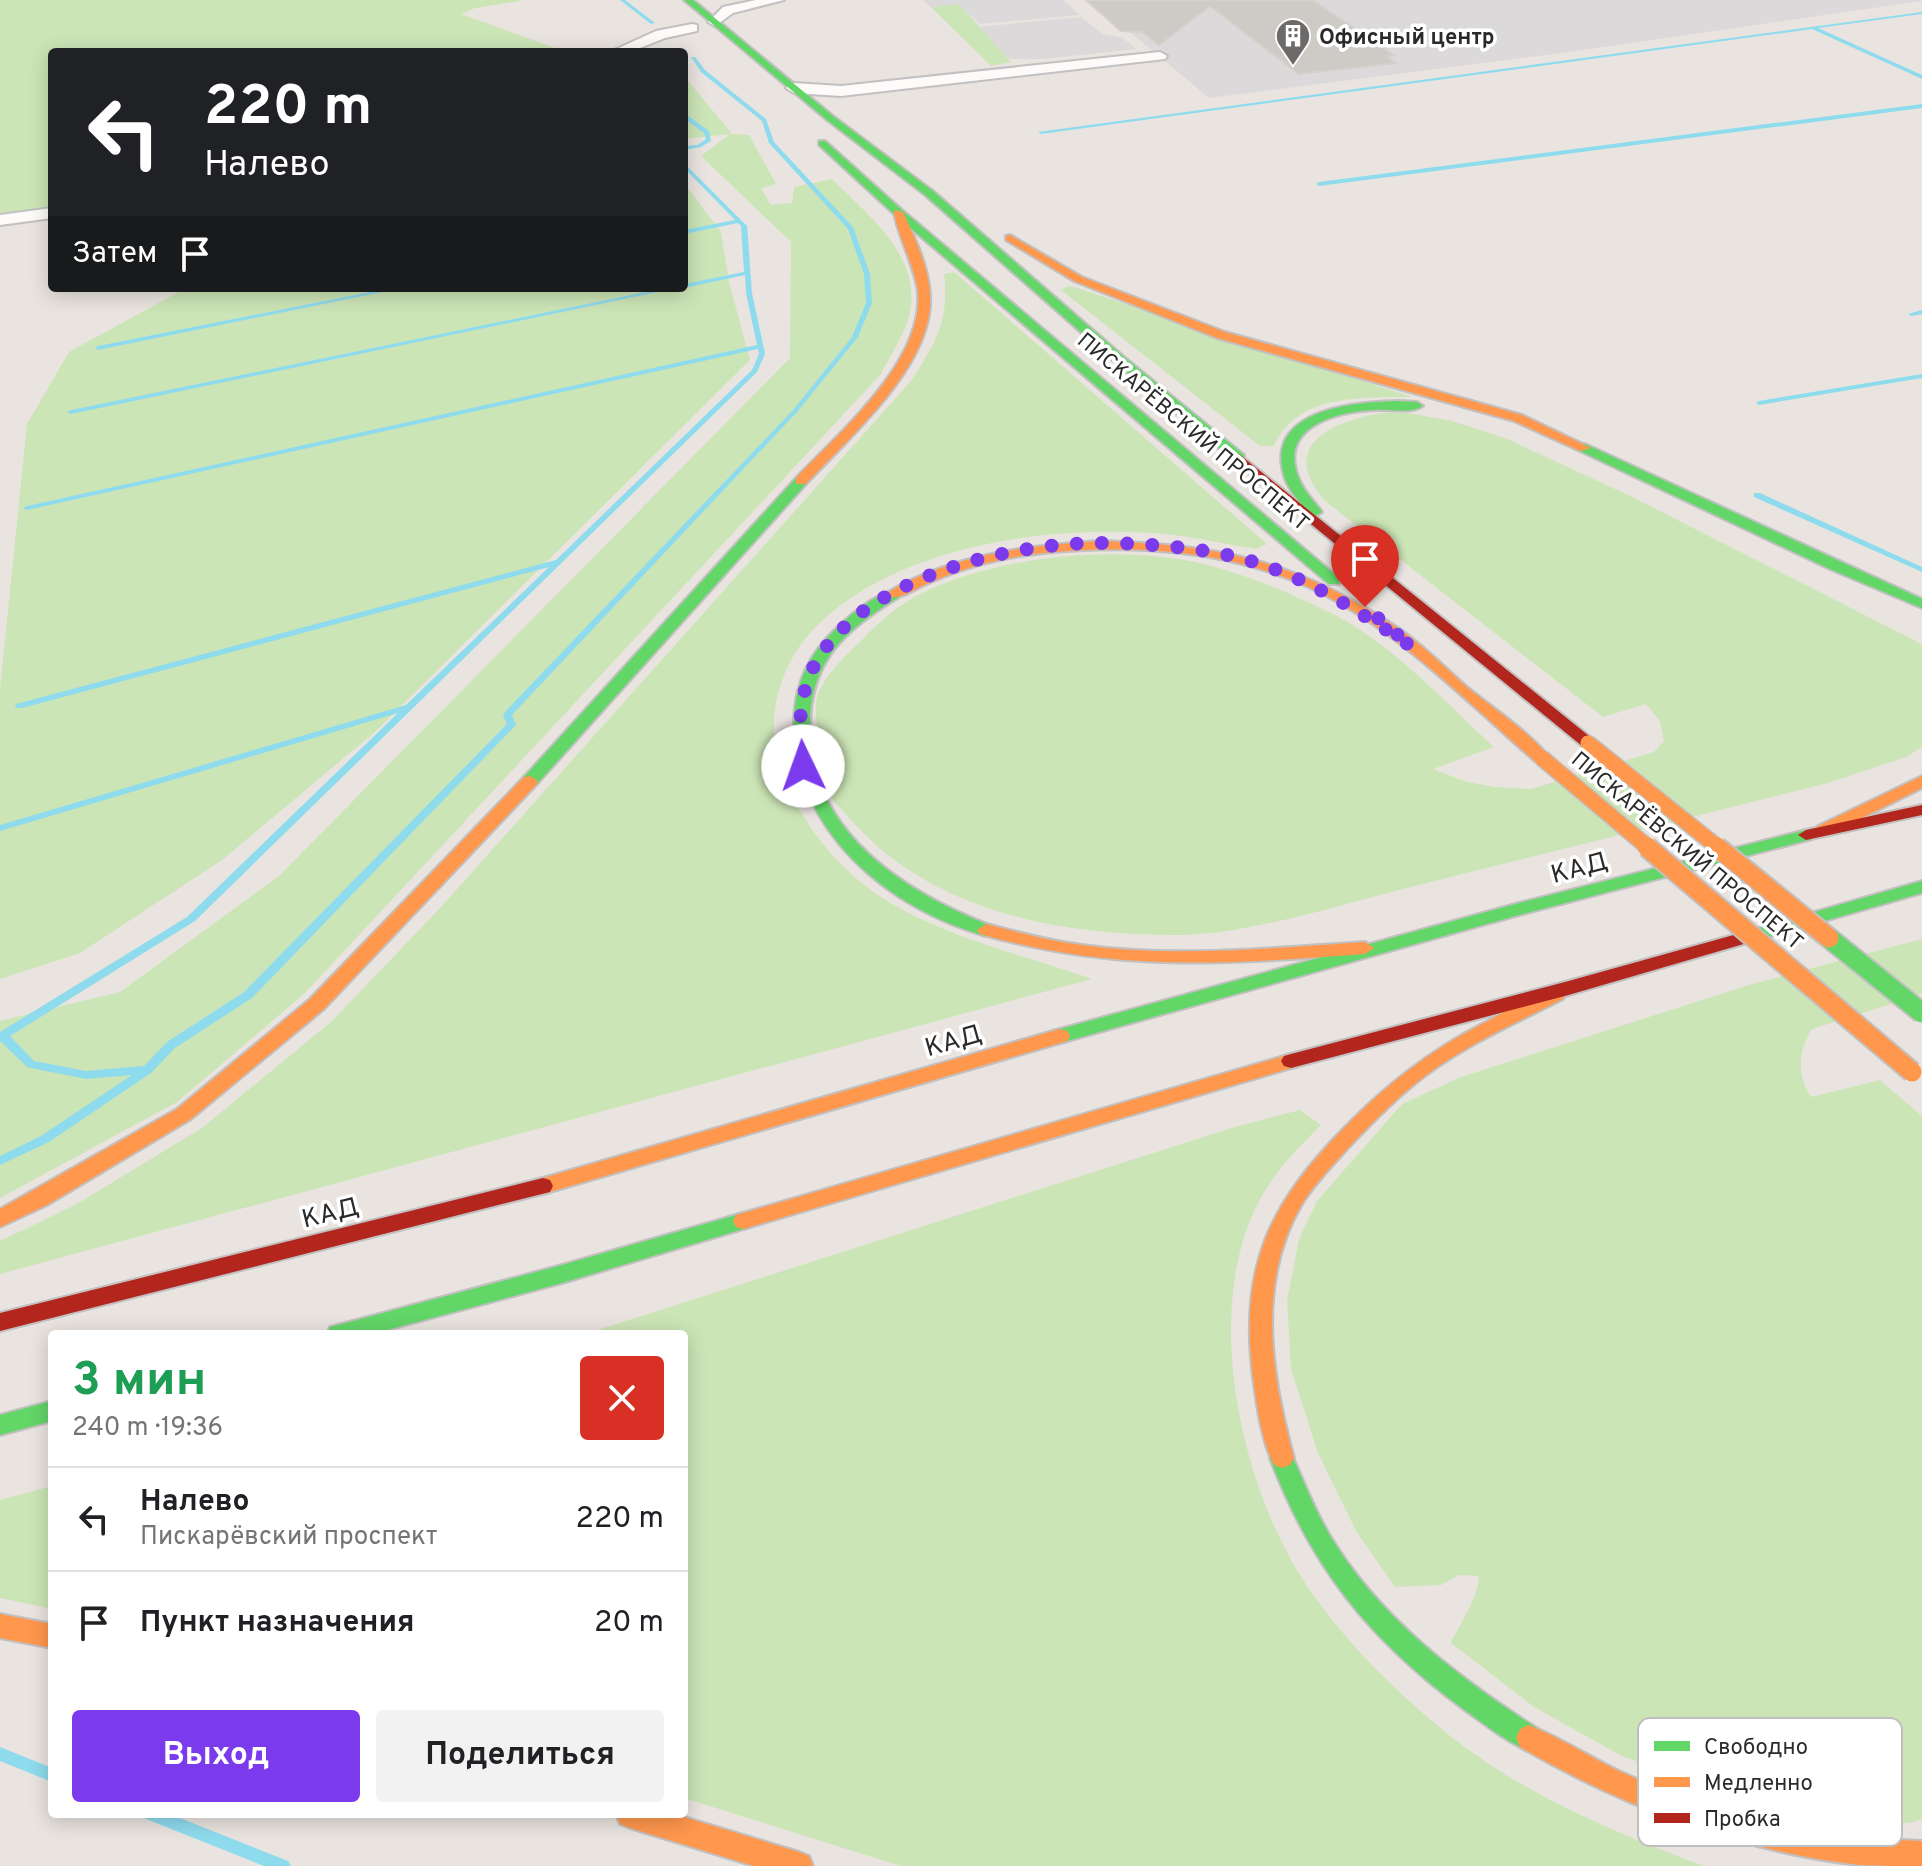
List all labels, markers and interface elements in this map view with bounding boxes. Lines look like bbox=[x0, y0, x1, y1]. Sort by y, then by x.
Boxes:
building icon: Офисный центр bbox=[1274, 17, 1312, 67]
place label: Офисный центр bbox=[1319, 25, 1495, 52]
text: 220 m bbox=[204, 74, 372, 144]
icon: left bbox=[72, 80, 176, 184]
text: Налево bbox=[204, 143, 330, 189]
icon: arrive bbox=[173, 232, 217, 276]
text: Затем bbox=[72, 236, 157, 273]
street label: ПИСКАРЁВСКИЙ ПРОСПЕКТ bbox=[1071, 326, 1316, 538]
pin bbox=[1331, 525, 1399, 607]
icon: arrive bbox=[1343, 537, 1387, 581]
position arrow bbox=[761, 724, 845, 808]
street label: ПИСКАРЁВСКИЙ ПРОСПЕКТ bbox=[1565, 745, 1810, 957]
street label: КАД bbox=[1548, 846, 1612, 893]
street label: КАД bbox=[921, 1019, 986, 1066]
street label: КАД bbox=[299, 1191, 363, 1237]
text: 3 мин bbox=[72, 1352, 206, 1412]
button: close bbox=[580, 1356, 664, 1440]
text: 240 m · 19:36 bbox=[72, 1412, 223, 1445]
text: Налево bbox=[140, 1484, 249, 1521]
icon: left bbox=[72, 1497, 116, 1541]
text: 220 m bbox=[576, 1501, 664, 1538]
text: Пискарёвский проспект bbox=[140, 1521, 438, 1554]
icon: arrive bbox=[72, 1601, 116, 1645]
text: Пункт назначения bbox=[140, 1605, 414, 1642]
text: 20 m bbox=[594, 1605, 664, 1642]
button: Выход bbox=[72, 1710, 360, 1802]
button: Поделиться bbox=[376, 1710, 664, 1802]
legend bbox=[1638, 1718, 1902, 1846]
text: Свободно bbox=[1704, 1735, 1808, 1762]
text: Медленно bbox=[1704, 1771, 1813, 1798]
text: Пробка bbox=[1704, 1807, 1781, 1834]

